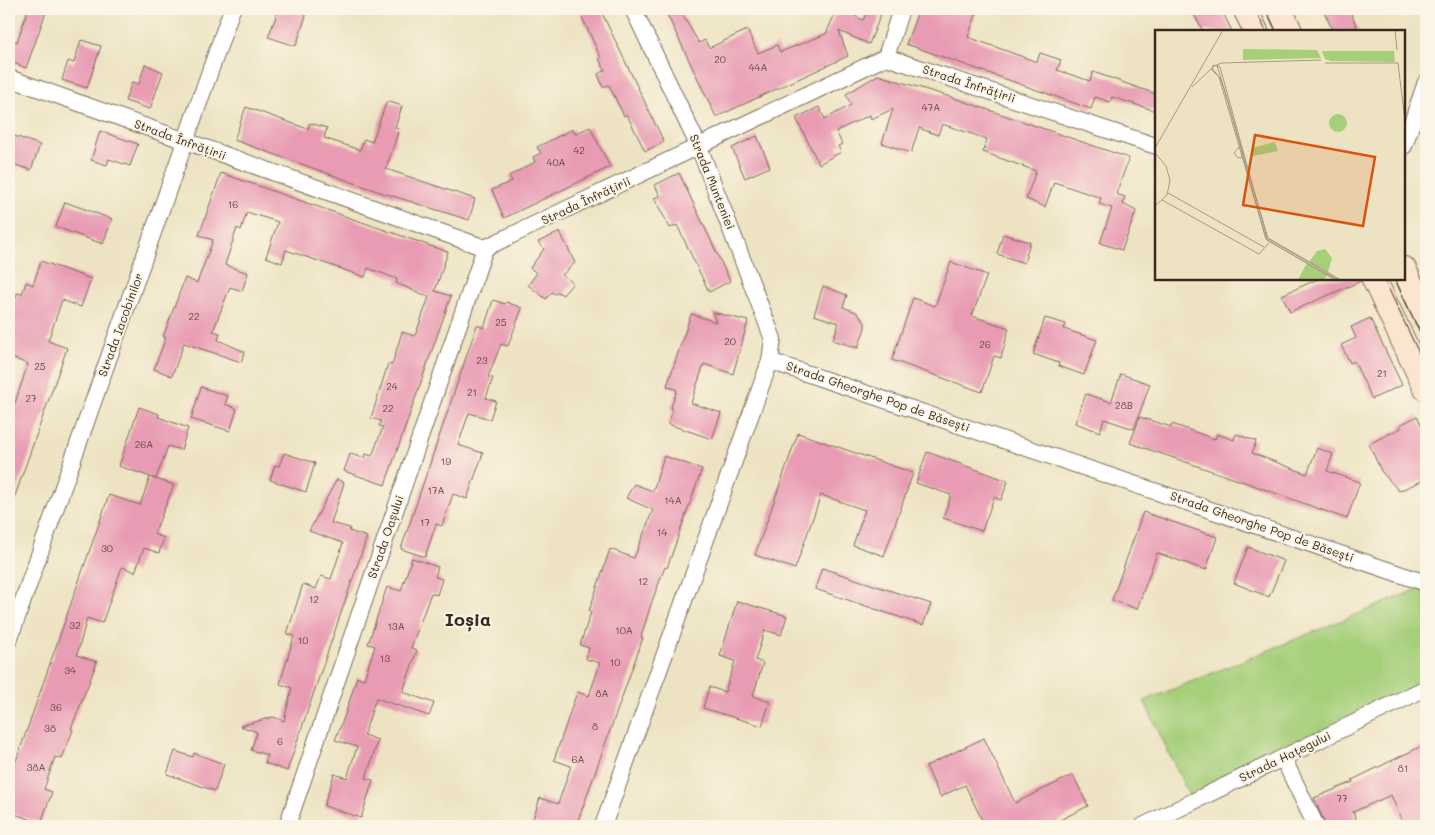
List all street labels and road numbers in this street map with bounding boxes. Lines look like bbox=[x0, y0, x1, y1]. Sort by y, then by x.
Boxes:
street label: Strada Înfrățirii bbox=[921, 60, 1018, 106]
street label: Strada Înfrățirii bbox=[132, 115, 229, 163]
street label: Strada Munteniei bbox=[687, 132, 739, 232]
street label: Strada Înfrățirii bbox=[538, 172, 633, 228]
street label: Strada Iacobinilor bbox=[94, 271, 146, 379]
street label: Strada Gheorghe Pop de Băsești bbox=[784, 357, 972, 435]
street label: Strada Gheorghe Pop de Băsești bbox=[1168, 487, 1356, 565]
street label: Strada Oașului bbox=[363, 493, 407, 580]
street label: Strada Hațegului bbox=[1236, 727, 1333, 785]

